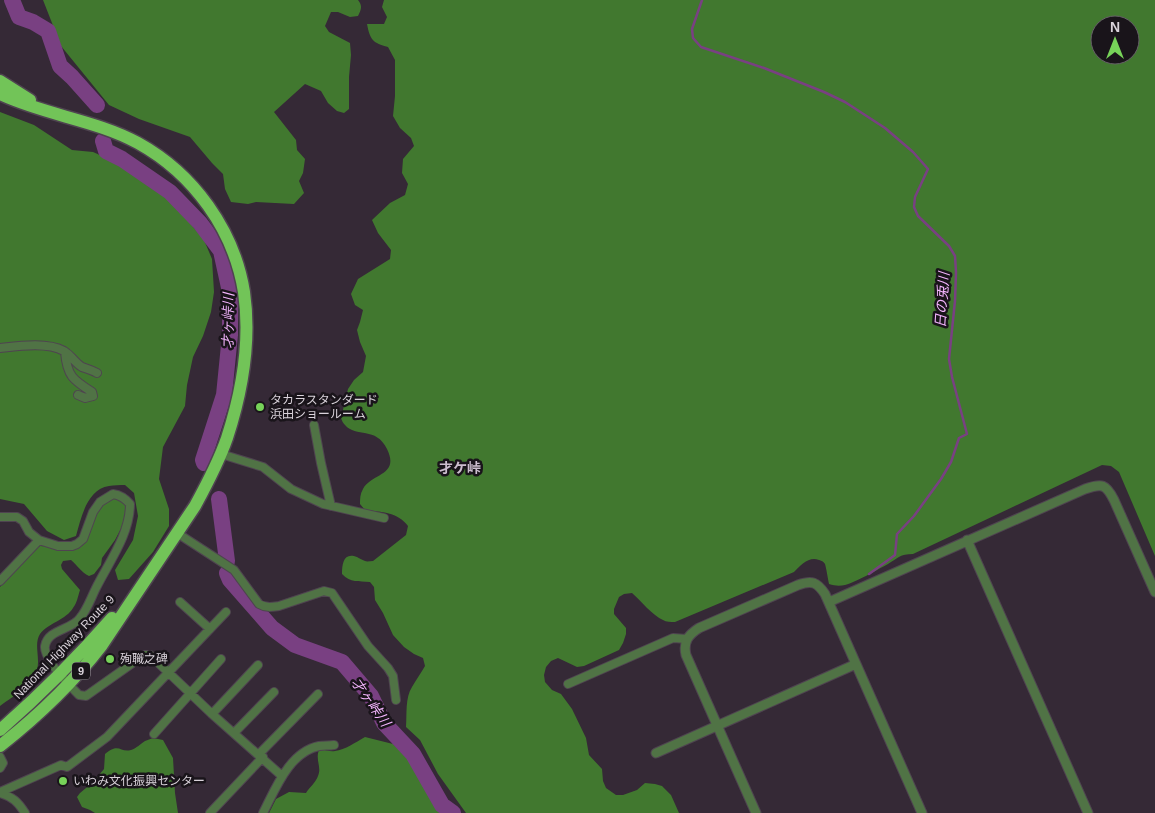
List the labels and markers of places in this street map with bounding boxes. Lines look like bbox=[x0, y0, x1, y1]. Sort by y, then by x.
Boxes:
place label: タカラスタンダード 浜田ショールーム bbox=[270, 393, 378, 421]
marker: タカラスタンダード 浜田ショールーム bbox=[254, 401, 266, 413]
place label: 殉職之碑 bbox=[120, 652, 168, 666]
marker: 殉職之碑 bbox=[104, 653, 116, 665]
place label: いわみ文化振興センター bbox=[73, 774, 205, 788]
marker: いわみ文化振興センター bbox=[57, 775, 69, 787]

